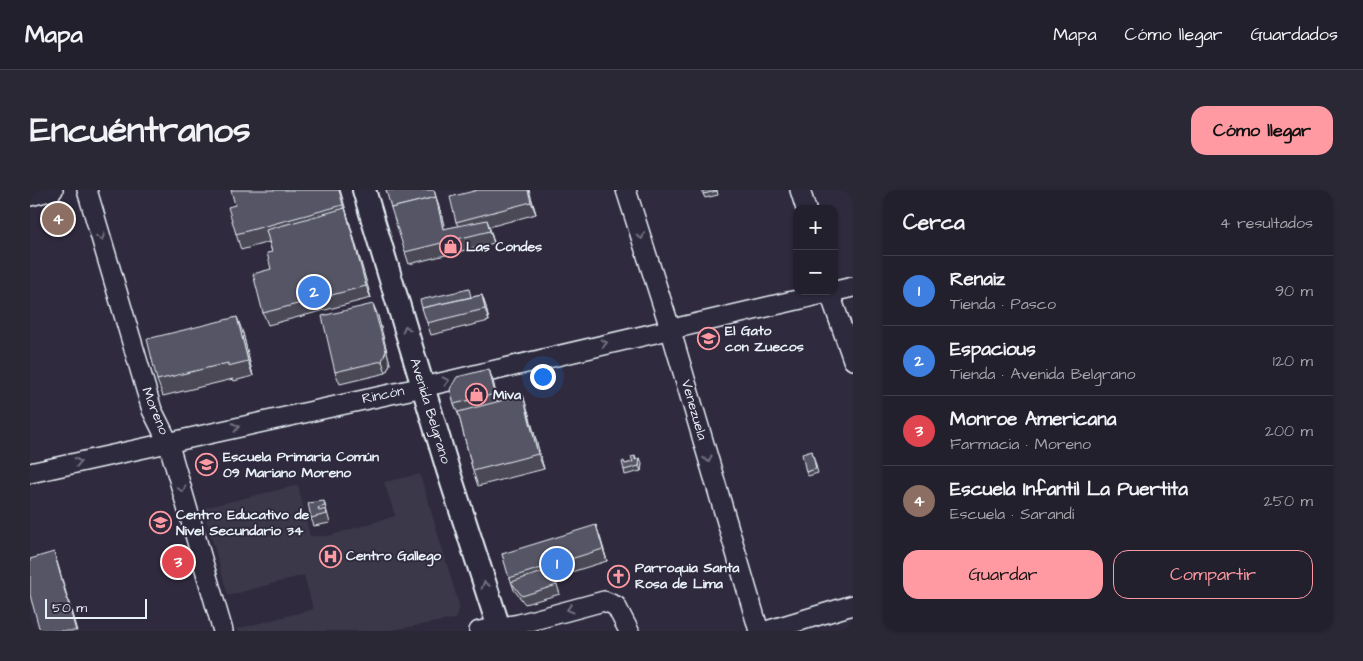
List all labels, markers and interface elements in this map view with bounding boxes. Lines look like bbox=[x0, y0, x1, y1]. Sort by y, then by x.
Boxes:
text: Mapa bbox=[25, 18, 83, 52]
text: Mapa bbox=[1053, 22, 1097, 47]
text: Cómo llegar bbox=[1125, 22, 1223, 47]
text: Guardados bbox=[1251, 22, 1338, 47]
text: Encuéntranos bbox=[30, 106, 251, 155]
button: Cómo llegar bbox=[1191, 106, 1333, 155]
pin: 4 bbox=[42, 200, 74, 238]
map controls bbox=[793, 205, 838, 295]
button: + bbox=[793, 205, 838, 250]
text: Cerca bbox=[903, 208, 965, 237]
text: 4 resultados bbox=[1220, 212, 1313, 234]
one-way arrow bbox=[95, 232, 105, 240]
one-way arrow bbox=[635, 232, 645, 240]
shop icon: Las Condes bbox=[438, 235, 462, 259]
place label: Las Condes bbox=[466, 237, 542, 257]
button: − bbox=[793, 250, 838, 295]
text: Renaiz bbox=[950, 266, 1005, 293]
pin: 2 bbox=[298, 273, 330, 311]
text: 1 bbox=[918, 280, 920, 302]
text: 90 m bbox=[1275, 280, 1313, 302]
text: Tienda · Pasco bbox=[950, 293, 1056, 315]
place label: El Gato con Zuecos bbox=[725, 321, 804, 357]
one-way arrow bbox=[401, 325, 411, 334]
school or university icon: El Gato con Zuecos bbox=[697, 327, 721, 351]
text: Espacious bbox=[950, 336, 1036, 363]
one-way arrow bbox=[600, 338, 609, 349]
text: 2 bbox=[914, 350, 924, 372]
text: 120 m bbox=[1273, 350, 1313, 372]
street label: Avenida Belgrano bbox=[404, 356, 456, 466]
text: Tienda · Avenida Belgrano bbox=[950, 363, 1136, 385]
your location bbox=[530, 364, 556, 390]
one-way arrow bbox=[442, 376, 451, 387]
street label: Venezuela bbox=[676, 378, 712, 442]
street label: Rincón bbox=[360, 381, 406, 409]
shop icon: Miva bbox=[465, 383, 489, 407]
street label: Moreno bbox=[136, 384, 174, 438]
place label: Miva bbox=[493, 385, 522, 405]
text: Monroe Americana bbox=[950, 406, 1116, 433]
text: 3 bbox=[915, 420, 923, 442]
text: 200 m bbox=[1265, 420, 1313, 442]
one-way arrow bbox=[232, 422, 241, 433]
text: Farmacia · Moreno bbox=[950, 433, 1091, 455]
place label: Escuela Primaria Común 09 Mariano Moreno bbox=[223, 447, 379, 483]
school or university icon: Escuela Primaria Común 09 Mariano Moreno bbox=[195, 453, 219, 477]
one-way arrow bbox=[703, 454, 713, 462]
one-way arrow bbox=[73, 457, 82, 468]
text: Escuela Infantil La Puertita bbox=[950, 476, 1188, 503]
one-way arrow bbox=[176, 484, 186, 492]
text: 4 bbox=[914, 490, 924, 512]
text: 250 m bbox=[1264, 490, 1313, 512]
text: Escuela · Sarandí bbox=[950, 503, 1074, 525]
place label: Centro Educativo de Nivel Secundario 34 bbox=[176, 505, 310, 541]
school or university icon: Centro Educativo de Nivel Secundario 34 bbox=[148, 511, 172, 535]
pin: 3 bbox=[162, 543, 194, 581]
hospital icon: Centro Gallego bbox=[318, 544, 342, 568]
pin: 1 bbox=[541, 545, 573, 583]
place label: Centro Gallego bbox=[346, 546, 441, 567]
button: Guardar bbox=[903, 550, 1103, 599]
button: Compartir bbox=[1113, 550, 1313, 599]
place label: Parroquia Santa Rosa de Lima bbox=[635, 558, 740, 594]
church icon: Parroquia Santa Rosa de Lima bbox=[607, 564, 631, 588]
one-way arrow bbox=[481, 581, 491, 589]
scale bar bbox=[45, 596, 148, 619]
text: 50 m bbox=[52, 598, 87, 618]
one-way arrow bbox=[566, 604, 574, 614]

